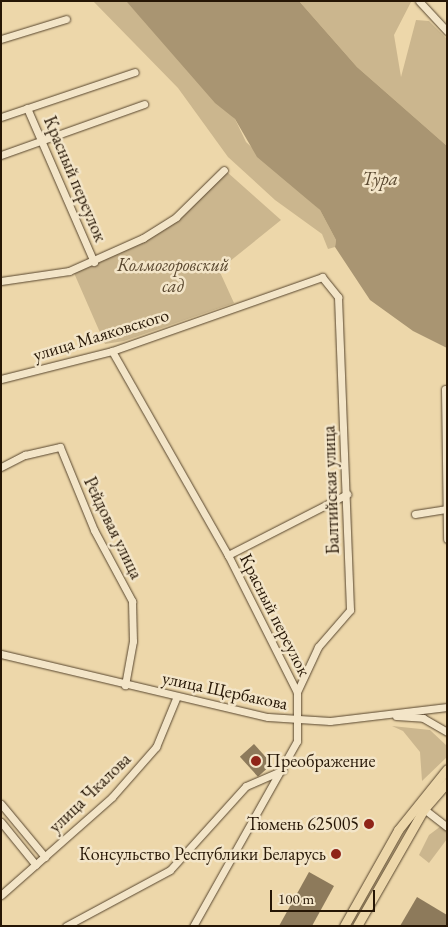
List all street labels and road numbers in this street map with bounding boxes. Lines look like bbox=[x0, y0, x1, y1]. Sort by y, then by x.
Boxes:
street label: Красный переулок bbox=[39, 113, 111, 245]
street label: улица Маяковского bbox=[30, 304, 172, 366]
street label: Балтийская улица bbox=[318, 425, 344, 555]
street label: Рейдовая улица bbox=[79, 473, 147, 583]
street label: Красный переулок bbox=[235, 550, 315, 680]
street label: улица Щербакова bbox=[160, 667, 290, 715]
street label: улица Чкалова bbox=[44, 749, 136, 837]

